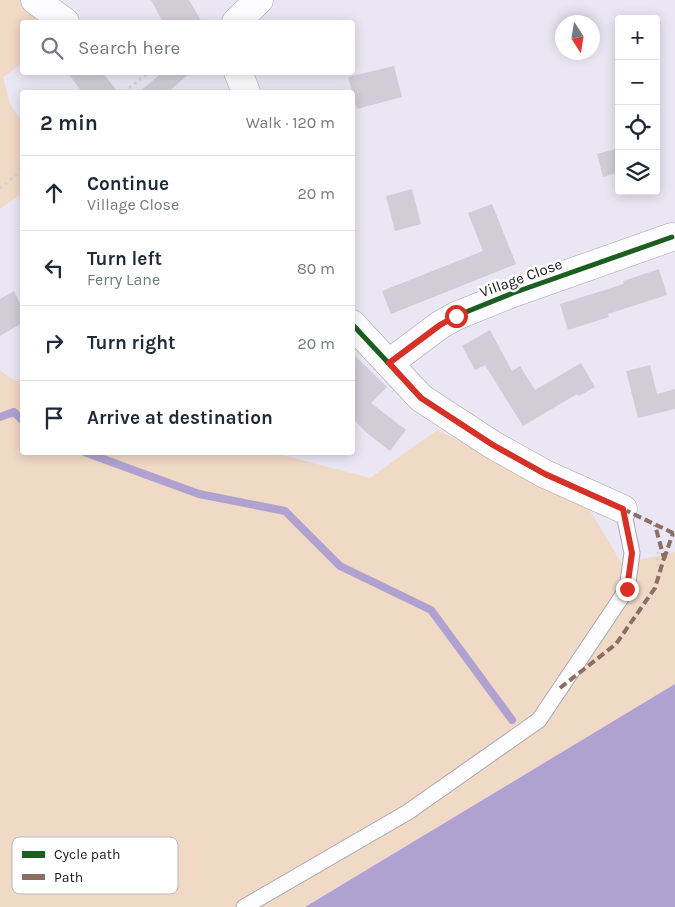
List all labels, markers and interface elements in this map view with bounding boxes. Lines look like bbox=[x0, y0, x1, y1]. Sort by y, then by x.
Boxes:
north arrow bbox=[555, 15, 600, 60]
map controls bbox=[615, 15, 660, 195]
button: + bbox=[615, 15, 660, 60]
search box bbox=[20, 20, 355, 75]
icon: search bbox=[38, 34, 66, 62]
text: Search here bbox=[78, 37, 180, 59]
button: − bbox=[615, 60, 660, 105]
button: locate bbox=[615, 105, 660, 150]
text: 2 min bbox=[40, 111, 98, 135]
text: Walk · 120 m bbox=[246, 113, 335, 132]
button: layers bbox=[615, 150, 660, 195]
text: Continue bbox=[87, 173, 169, 195]
icon: ahead bbox=[40, 179, 68, 207]
text: 20 m bbox=[297, 184, 335, 203]
text: Village Close bbox=[87, 195, 179, 214]
text: Turn left bbox=[87, 248, 162, 270]
icon: left bbox=[40, 254, 68, 282]
street label: Village Close bbox=[477, 255, 565, 301]
text: 80 m bbox=[297, 259, 335, 278]
text: Ferry Lane bbox=[87, 270, 160, 289]
route start bbox=[445, 305, 468, 328]
icon: right bbox=[40, 329, 68, 357]
text: Turn right bbox=[87, 332, 176, 354]
text: 20 m bbox=[297, 334, 335, 353]
icon: arrive bbox=[40, 404, 68, 432]
text: Arrive at destination bbox=[87, 407, 273, 429]
route end bbox=[616, 578, 639, 601]
legend bbox=[12, 837, 178, 894]
text: Cycle path bbox=[54, 846, 120, 863]
text: Path bbox=[54, 869, 83, 886]

